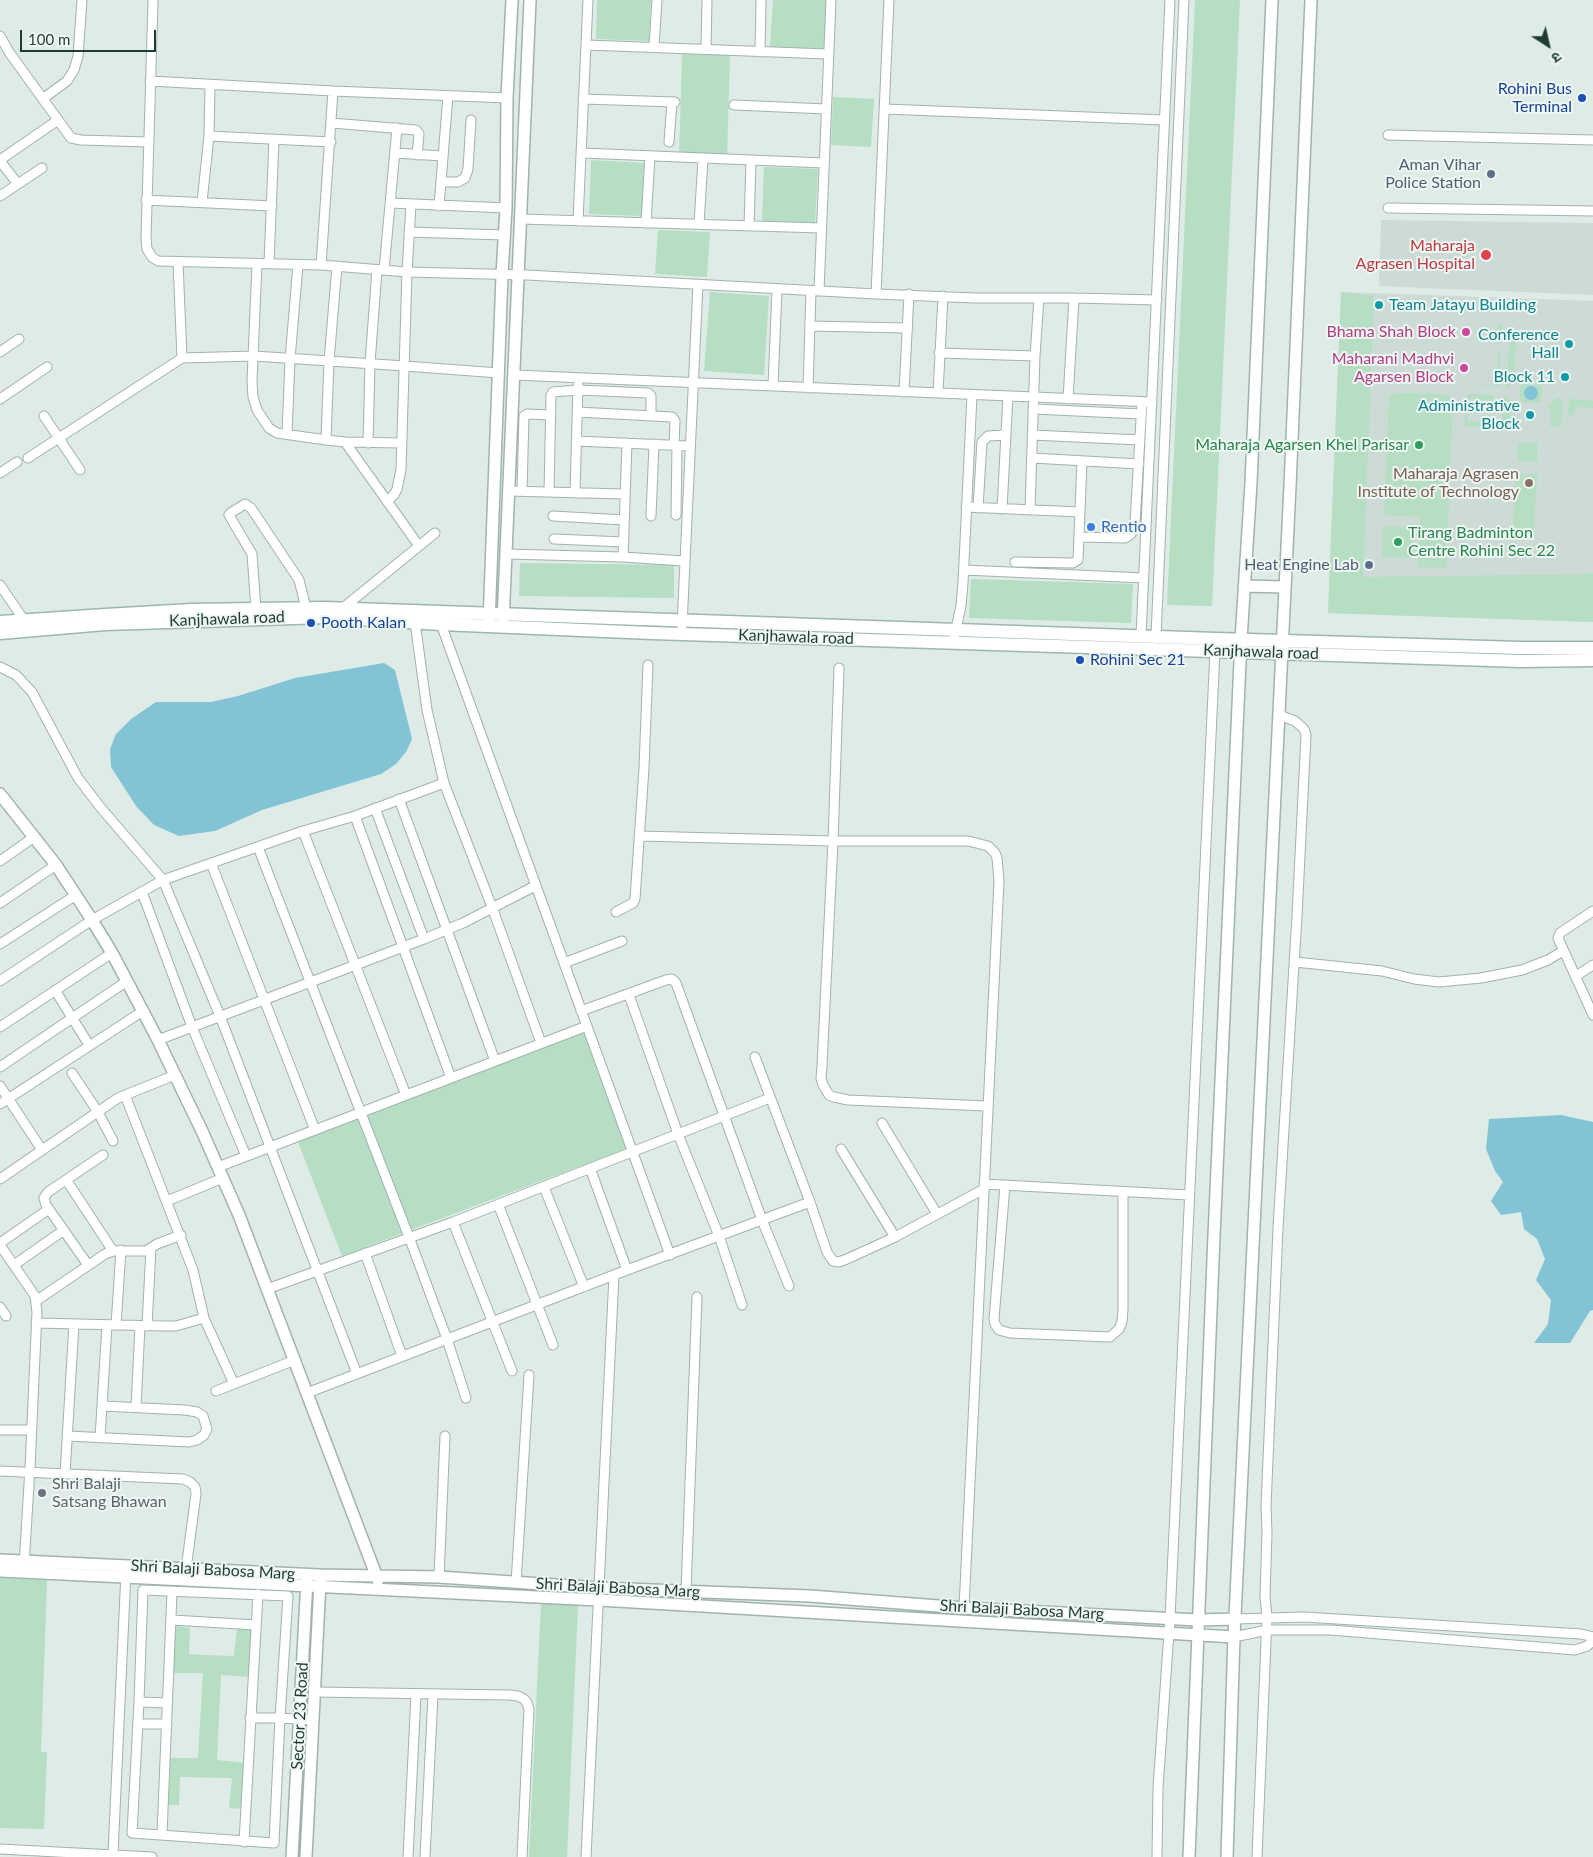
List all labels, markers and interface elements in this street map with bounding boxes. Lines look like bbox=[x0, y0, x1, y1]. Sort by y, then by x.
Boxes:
scale bar bbox=[22, 20, 159, 52]
north arrow bbox=[1523, 20, 1573, 70]
text: 100 m bbox=[28, 30, 70, 48]
text: उ bbox=[1549, 48, 1565, 67]
place label: Rohini Bus Terminal bbox=[1498, 79, 1572, 117]
marker: Rohini Bus Terminal bbox=[1576, 92, 1588, 104]
place label: Aman Vihar Police Station bbox=[1385, 155, 1481, 193]
marker: Aman Vihar Police Station bbox=[1485, 168, 1497, 180]
place label: Maharaja Agrasen Hospital bbox=[1356, 236, 1475, 274]
marker: Maharaja Agrasen Hospital bbox=[1479, 248, 1493, 262]
place label: Team Jatayu Building bbox=[1389, 295, 1536, 315]
marker: Team Jatayu Building bbox=[1373, 299, 1385, 311]
place label: Bhama Shah Block bbox=[1326, 322, 1456, 342]
place label: Conference Hall bbox=[1478, 325, 1559, 363]
marker: Bhama Shah Block bbox=[1460, 326, 1472, 338]
marker: Conference Hall bbox=[1563, 338, 1575, 350]
place label: Maharani Madhvi Agarsen Block bbox=[1332, 349, 1454, 387]
marker: Maharani Madhvi Agarsen Block bbox=[1458, 362, 1470, 374]
place label: Block 11 bbox=[1494, 367, 1555, 387]
marker: Block 11 bbox=[1559, 371, 1571, 383]
place label: Administrative Block bbox=[1418, 396, 1520, 434]
marker: Administrative Block bbox=[1524, 409, 1536, 421]
place label: Maharaja Agarsen Khel Parisar bbox=[1195, 435, 1409, 455]
marker: Maharaja Agarsen Khel Parisar bbox=[1413, 439, 1425, 451]
place label: Maharaja Agrasen Institute of Technology bbox=[1358, 464, 1519, 502]
marker: Maharaja Agrasen Institute of Technology bbox=[1523, 477, 1535, 489]
place label: Rentio bbox=[1101, 517, 1147, 537]
marker: Rentio bbox=[1085, 521, 1097, 533]
place label: Tirang Badminton Centre Rohini Sec 22 bbox=[1408, 523, 1555, 561]
marker: Tirang Badminton Centre Rohini Sec 22 bbox=[1392, 536, 1404, 548]
place label: Heat Engine Lab bbox=[1244, 555, 1359, 575]
marker: Heat Engine Lab bbox=[1363, 559, 1375, 571]
street label: Kanjhawala road bbox=[169, 607, 285, 631]
place label: Pooth Kalan bbox=[321, 613, 406, 633]
marker: Pooth Kalan bbox=[305, 617, 317, 629]
street label: Kanjhawala road bbox=[738, 625, 854, 649]
street label: Kanjhawala road bbox=[1203, 640, 1319, 664]
place label: Rohini Sec 21 bbox=[1090, 650, 1186, 670]
marker: Rohini Sec 21 bbox=[1074, 654, 1086, 666]
place label: Shri Balaji Satsang Bhawan bbox=[52, 1474, 167, 1512]
marker: Shri Balaji Satsang Bhawan bbox=[36, 1487, 48, 1499]
street label: Shri Balaji Babosa Marg bbox=[130, 1556, 296, 1584]
street label: Shri Balaji Babosa Marg bbox=[535, 1574, 701, 1602]
street label: Shri Balaji Babosa Marg bbox=[939, 1596, 1105, 1624]
street label: Sector 23 Road bbox=[288, 1662, 312, 1770]

